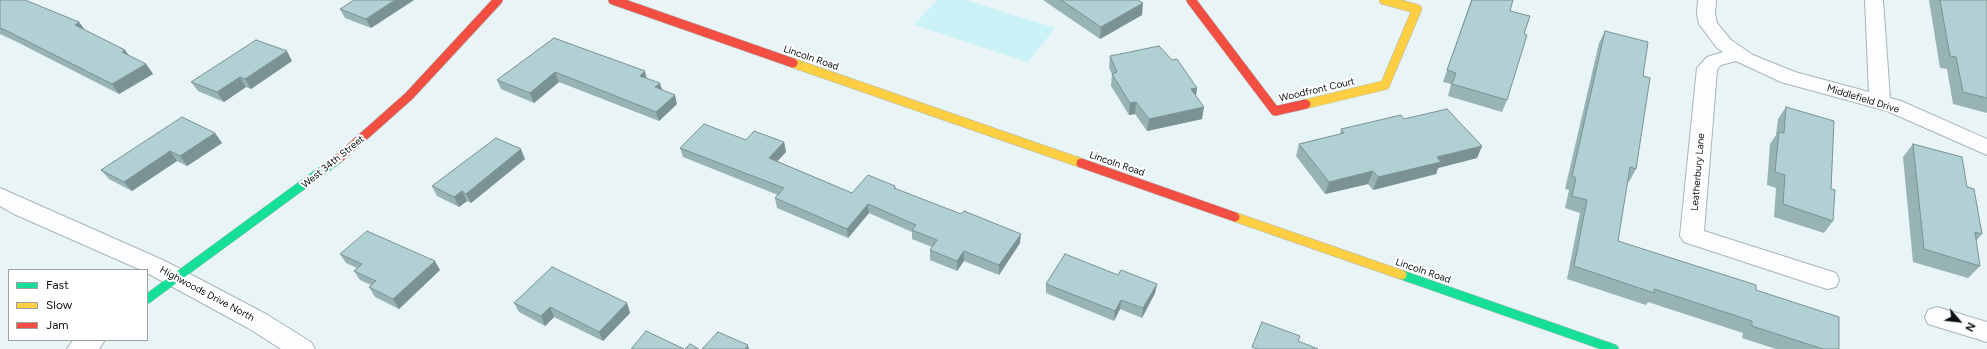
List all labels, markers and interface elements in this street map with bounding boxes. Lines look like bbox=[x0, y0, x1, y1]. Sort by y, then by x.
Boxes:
street label: Lincoln Road bbox=[782, 43, 840, 73]
street label: Woodfront Court bbox=[1278, 75, 1356, 105]
street label: Middlefield Drive bbox=[1825, 82, 1901, 116]
street label: West 34th Street bbox=[299, 133, 367, 191]
street label: Leatherbury Lane bbox=[1689, 133, 1707, 211]
street label: Lincoln Road bbox=[1088, 149, 1146, 179]
street label: Lincoln Road bbox=[1394, 256, 1452, 286]
street label: Highwoods Drive North bbox=[158, 264, 256, 324]
legend bbox=[8, 269, 148, 341]
text: Fast bbox=[46, 278, 69, 292]
text: Slow bbox=[46, 298, 72, 312]
north arrow bbox=[1939, 301, 1979, 341]
text: Jam bbox=[46, 318, 69, 332]
text: N bbox=[1962, 320, 1978, 334]

